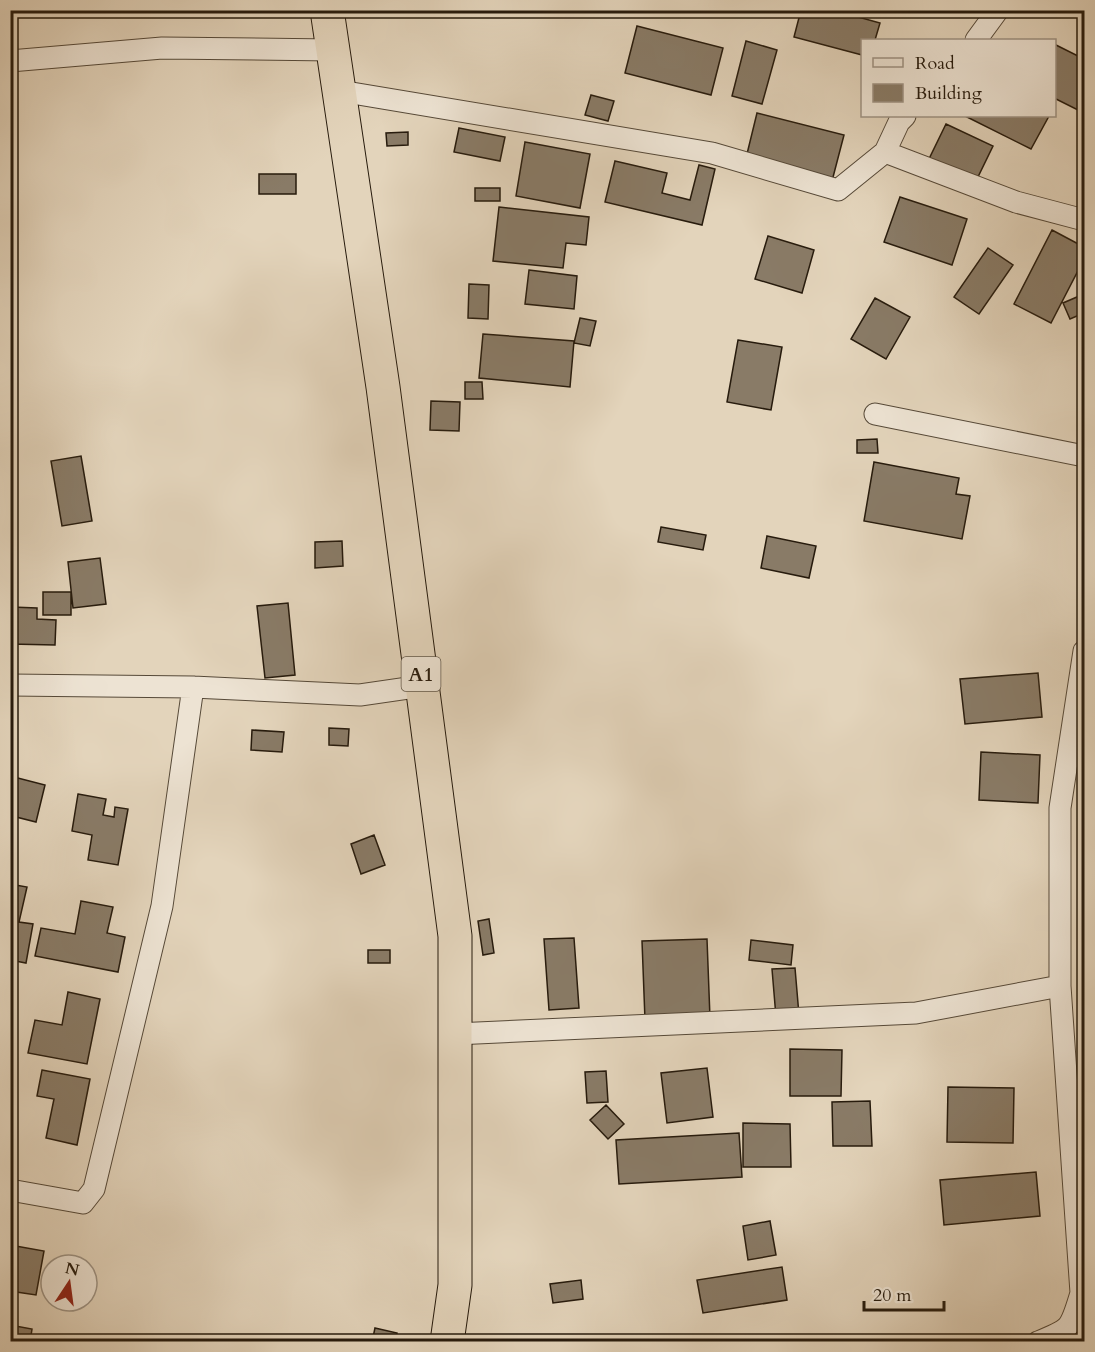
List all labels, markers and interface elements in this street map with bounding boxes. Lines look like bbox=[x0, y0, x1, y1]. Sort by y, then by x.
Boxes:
legend bbox=[861, 39, 1056, 117]
text: Road bbox=[915, 51, 955, 76]
text: Building bbox=[915, 81, 983, 106]
road number: A1 bbox=[402, 657, 440, 691]
north arrow bbox=[39, 1253, 99, 1313]
text: N bbox=[63, 1257, 81, 1282]
scale bar bbox=[864, 1274, 944, 1312]
text: 20 m bbox=[873, 1283, 912, 1308]

